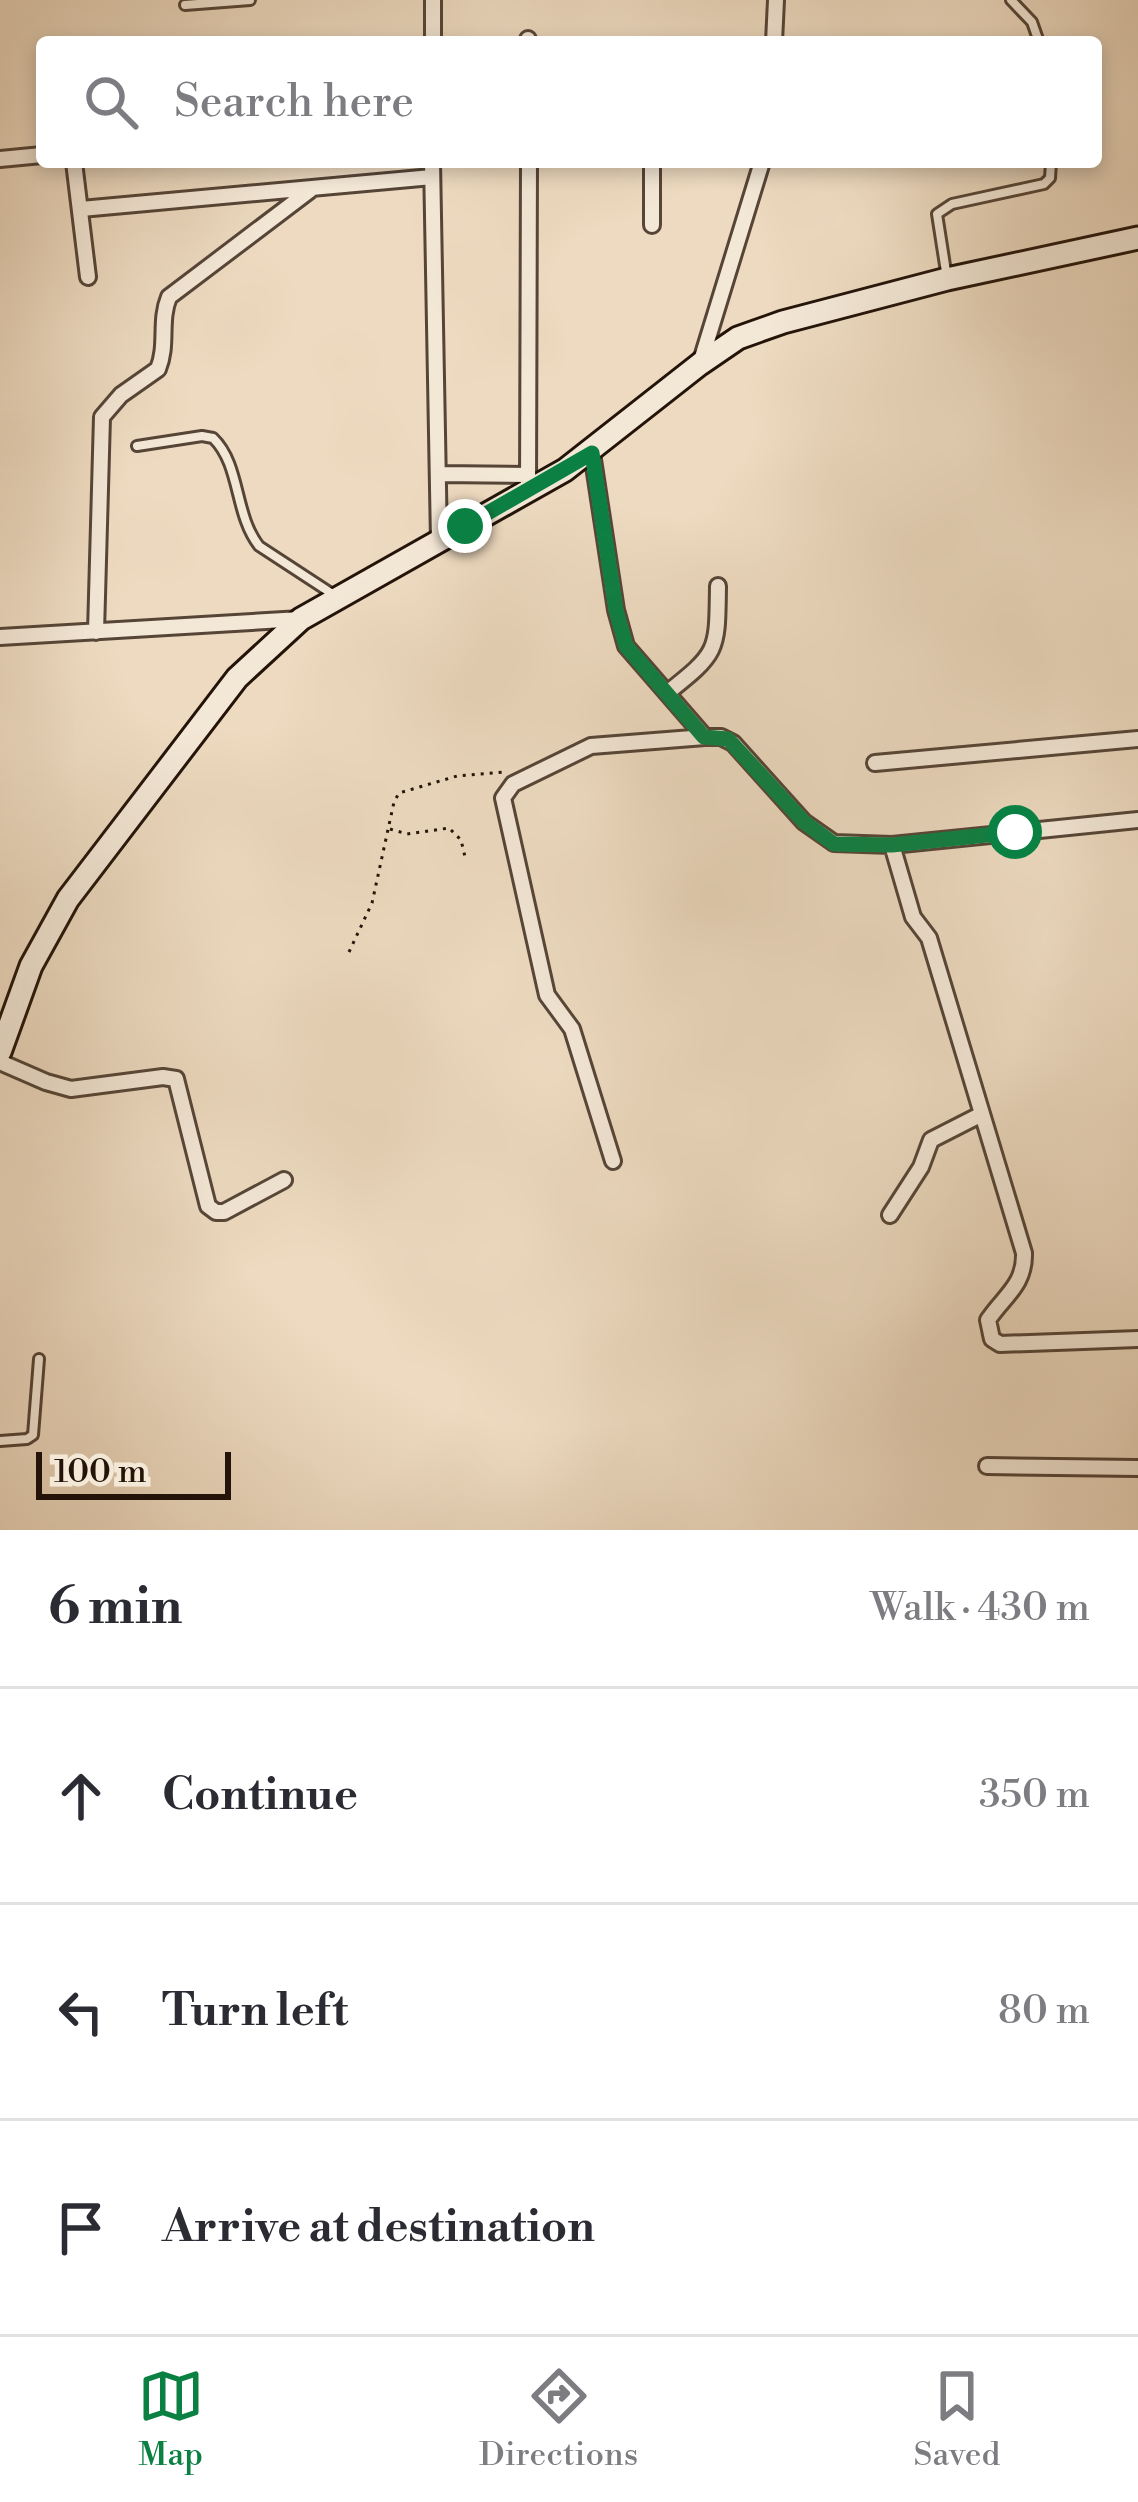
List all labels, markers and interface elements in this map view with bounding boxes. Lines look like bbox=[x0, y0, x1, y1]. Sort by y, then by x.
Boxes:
search box bbox=[36, 36, 1102, 168]
icon: search bbox=[78, 69, 144, 135]
text: Search here bbox=[174, 74, 414, 131]
route end bbox=[438, 499, 492, 553]
route start bbox=[988, 805, 1042, 859]
scale bar bbox=[36, 1446, 231, 1499]
text: 100 m bbox=[54, 1452, 147, 1493]
text: 6 min bbox=[48, 1576, 182, 1640]
text: Walk · 430 m bbox=[870, 1584, 1090, 1633]
icon: ahead bbox=[48, 1763, 114, 1829]
text: Continue bbox=[162, 1767, 358, 1824]
text: 350 m bbox=[979, 1771, 1090, 1820]
icon: left bbox=[48, 1979, 114, 2045]
text: Turn left bbox=[162, 1983, 348, 2040]
text: 80 m bbox=[998, 1987, 1090, 2036]
icon: arrive bbox=[48, 2195, 114, 2261]
text: Arrive at destination bbox=[162, 2199, 595, 2256]
tab: Map bbox=[138, 2363, 204, 2476]
tab: Directions bbox=[479, 2363, 638, 2476]
tab: Saved bbox=[914, 2363, 1000, 2476]

